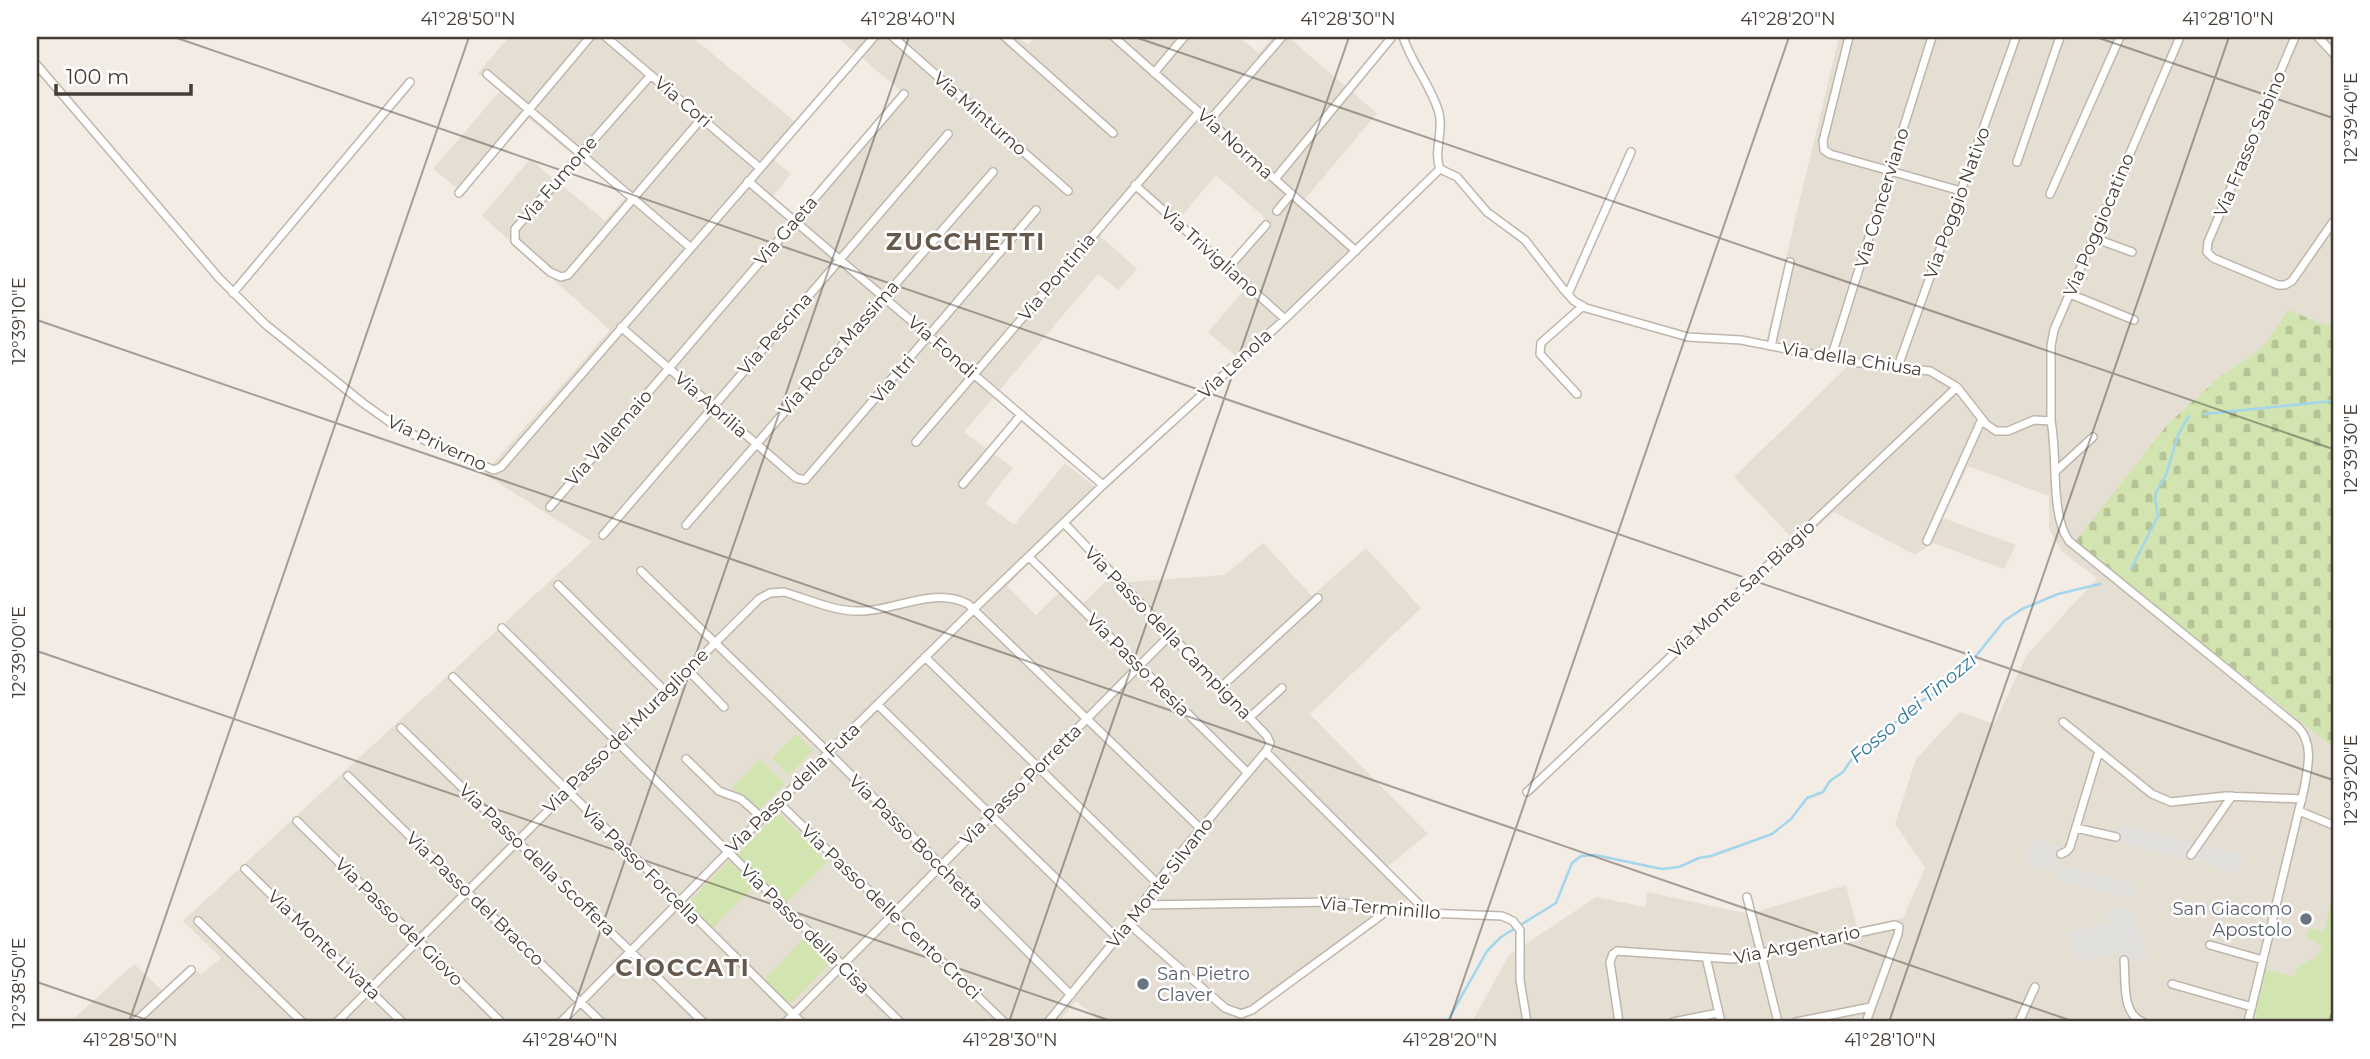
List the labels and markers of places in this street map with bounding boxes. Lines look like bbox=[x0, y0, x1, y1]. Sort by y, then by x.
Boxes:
place label: San Giacomo Apostolo bbox=[2172, 898, 2292, 941]
marker: San Giacomo Apostolo bbox=[2298, 911, 2314, 927]
place label: San Pietro Claver bbox=[1157, 963, 1250, 1006]
marker: San Pietro Claver bbox=[1135, 976, 1151, 992]

